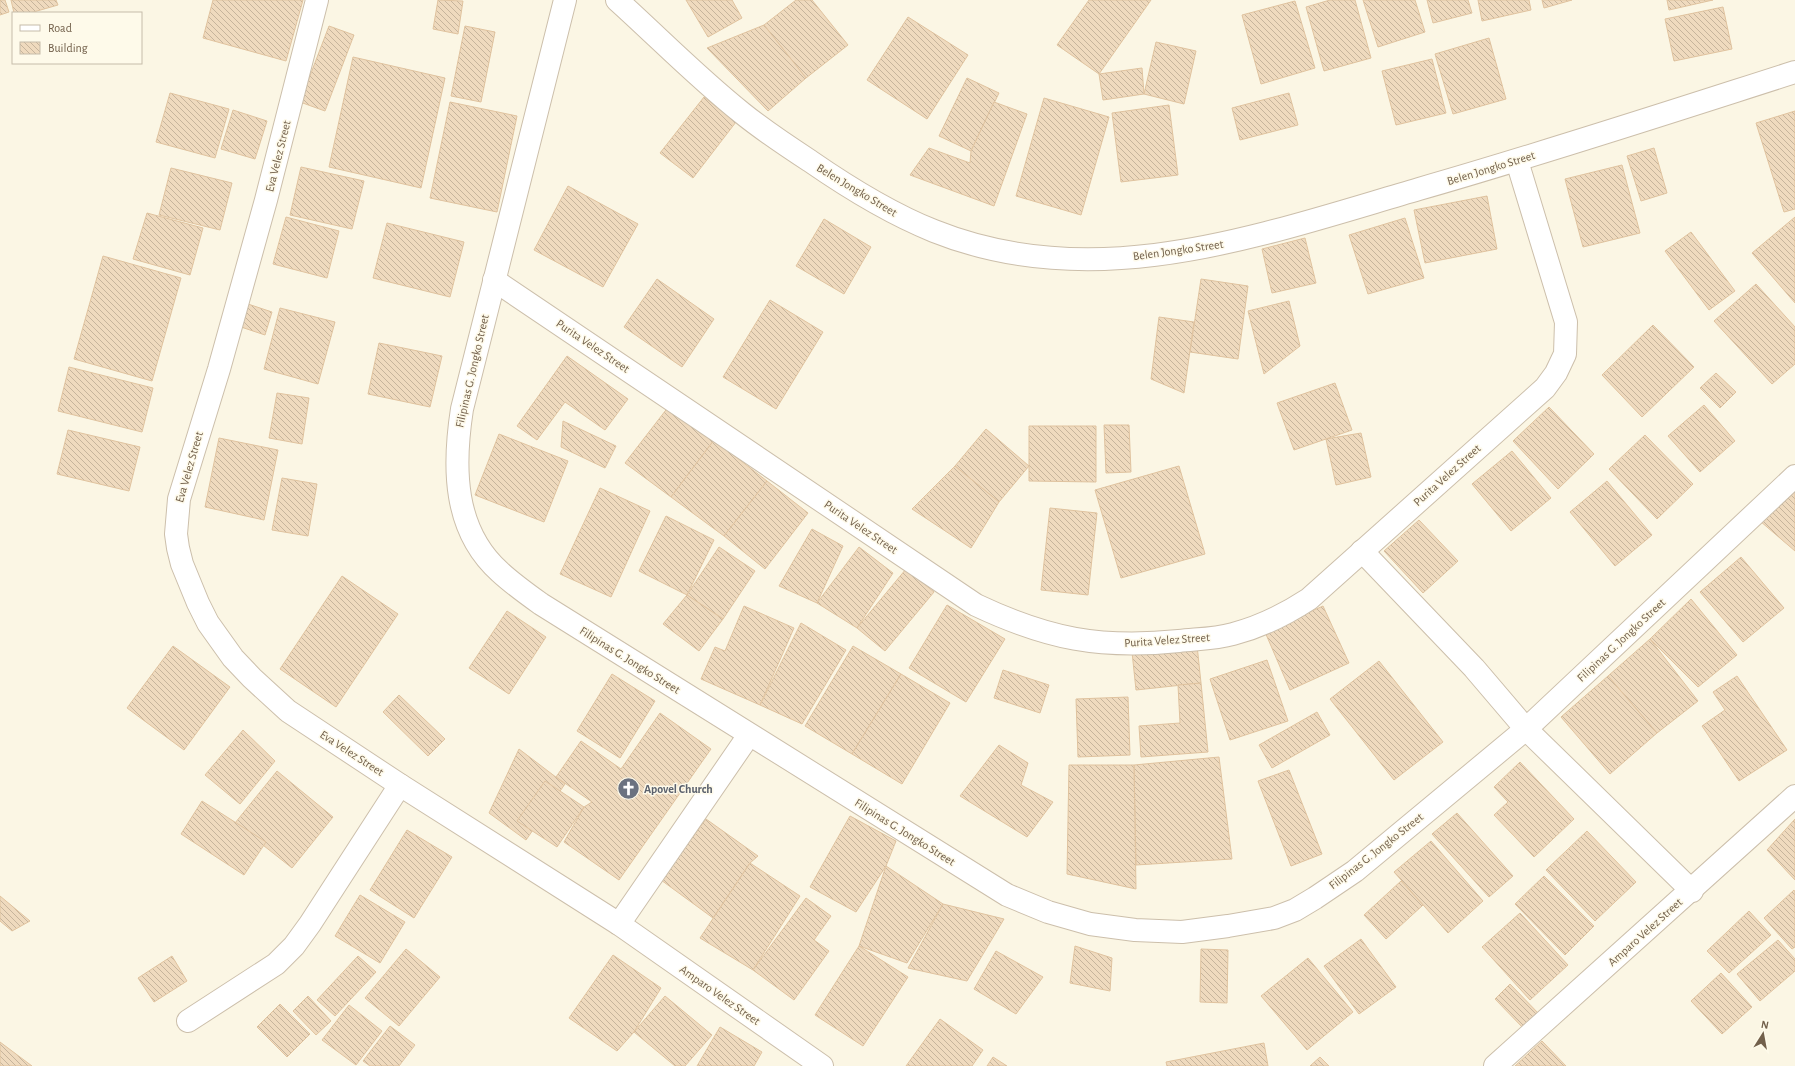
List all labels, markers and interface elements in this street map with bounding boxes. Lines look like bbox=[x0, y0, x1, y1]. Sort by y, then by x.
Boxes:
legend bbox=[12, 12, 142, 64]
text: Road bbox=[48, 22, 72, 34]
text: Building bbox=[48, 42, 88, 54]
street label: Eva Velez Street bbox=[263, 119, 293, 193]
street label: Belen Jongko Street bbox=[1446, 149, 1537, 187]
street label: Belen Jongko Street bbox=[815, 161, 899, 219]
street label: Belen Jongko Street bbox=[1132, 238, 1224, 262]
street label: Filipinas G. Jongko Street bbox=[453, 313, 491, 429]
street label: Purita Velez Street bbox=[554, 317, 632, 375]
street label: Eva Velez Street bbox=[173, 430, 205, 504]
street label: Purita Velez Street bbox=[1411, 442, 1483, 508]
street label: Purita Velez Street bbox=[822, 498, 900, 556]
street label: Filipinas G. Jongko Street bbox=[1575, 596, 1668, 684]
street label: Filipinas G. Jongko Street bbox=[578, 624, 682, 696]
street label: Purita Velez Street bbox=[1124, 631, 1210, 649]
street label: Eva Velez Street bbox=[318, 728, 386, 778]
church icon: Apovel Church bbox=[615, 776, 641, 802]
place label: Apovel Church bbox=[644, 783, 713, 795]
street label: Filipinas G. Jongko Street bbox=[853, 796, 957, 868]
street label: Filipinas G. Jongko Street bbox=[1327, 811, 1425, 891]
street label: Amparo Velez Street bbox=[1606, 896, 1684, 968]
street label: Amparo Velez Street bbox=[678, 963, 763, 1027]
north arrow bbox=[1743, 1014, 1783, 1054]
text: N bbox=[1760, 1019, 1770, 1031]

